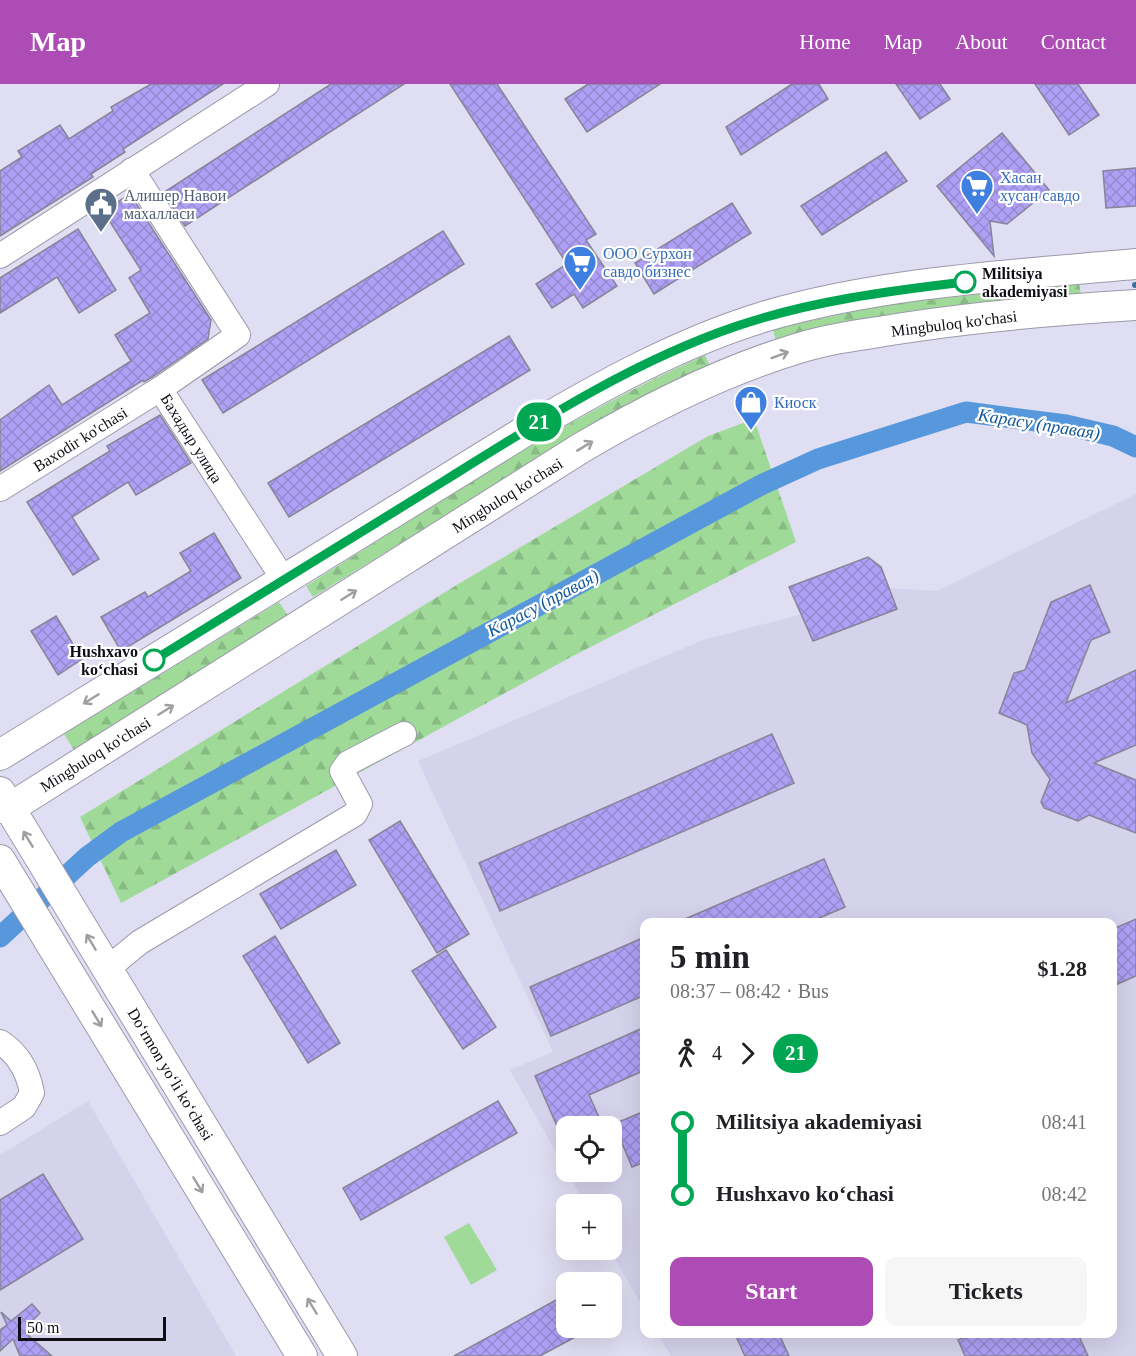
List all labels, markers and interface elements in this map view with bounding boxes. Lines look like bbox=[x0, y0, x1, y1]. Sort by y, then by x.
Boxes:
text: Map bbox=[30, 26, 86, 57]
text: Home bbox=[799, 30, 851, 54]
text: Map bbox=[884, 30, 922, 54]
text: About bbox=[955, 30, 1008, 54]
text: Contact bbox=[1041, 30, 1106, 54]
supermarket icon: Хасан хусан савдо bbox=[959, 168, 995, 215]
place label: Хасан хусан савдо bbox=[1000, 169, 1080, 205]
public building icon: Алишер Навои махалласи bbox=[83, 186, 119, 233]
place label: Алишер Навои махалласи bbox=[124, 187, 227, 222]
supermarket icon: ООО Сурхон савдо бизнес bbox=[562, 244, 598, 291]
place label: ООО Сурхон савдо бизнес bbox=[603, 245, 692, 281]
place label: Militsiya akademiyasi bbox=[982, 265, 1068, 301]
marker: Militsiya akademiyasi bbox=[954, 271, 976, 293]
street label: Mingbuloq ko'chasi bbox=[890, 307, 1019, 341]
one-way arrow bbox=[770, 348, 789, 359]
shop icon: Киоск bbox=[733, 384, 769, 431]
street label: Бахадыр улица bbox=[157, 391, 226, 486]
place label: Киоск bbox=[774, 394, 817, 411]
line badge: 21 bbox=[512, 402, 566, 442]
street label: Baxodir ko'chasi bbox=[30, 403, 131, 475]
water label: Карасу (правая) bbox=[975, 404, 1101, 445]
text: 21 bbox=[529, 410, 550, 434]
one-way arrow bbox=[576, 440, 593, 452]
street label: Mingbuloq ko'chasi bbox=[449, 454, 567, 537]
water label: Карасу (правая) bbox=[483, 565, 603, 642]
one-way arrow bbox=[340, 588, 357, 601]
place label: Hushxavo koʻchasi bbox=[70, 643, 139, 678]
marker: Hushxavo koʻchasi bbox=[143, 649, 165, 671]
one-way arrow bbox=[83, 693, 100, 705]
one-way arrow bbox=[157, 703, 174, 715]
street label: Mingbuloq ko'chasi bbox=[37, 713, 155, 796]
one-way arrow bbox=[22, 831, 34, 848]
one-way arrow bbox=[84, 934, 96, 951]
text: 5 min bbox=[670, 939, 750, 975]
text: $1.28 bbox=[1038, 956, 1087, 981]
text: 08:37 – 08:42 · Bus bbox=[670, 980, 829, 1002]
street label: Do‘rmon yo‘li ko‘chasi bbox=[124, 1005, 217, 1144]
one-way arrow bbox=[92, 1010, 104, 1027]
icon: walk bbox=[670, 1037, 703, 1070]
icon: forward bbox=[731, 1037, 764, 1070]
text: 21 bbox=[785, 1041, 806, 1065]
text: 4 bbox=[712, 1042, 722, 1064]
text: Militsiya akademiyasi bbox=[716, 1109, 922, 1134]
text: 08:41 bbox=[1041, 1111, 1087, 1133]
map controls bbox=[556, 1116, 622, 1338]
button: locate bbox=[556, 1116, 622, 1182]
one-way arrow bbox=[192, 1177, 205, 1194]
text: Hushxavo koʻchasi bbox=[716, 1181, 894, 1206]
text: 08:42 bbox=[1041, 1183, 1087, 1205]
button: + bbox=[556, 1194, 622, 1260]
button: Start bbox=[670, 1257, 873, 1326]
button: Tickets bbox=[885, 1257, 1087, 1326]
button: − bbox=[556, 1272, 622, 1338]
one-way arrow bbox=[305, 1298, 317, 1315]
scale bar bbox=[18, 1314, 166, 1342]
text: 50 m bbox=[27, 1319, 59, 1336]

